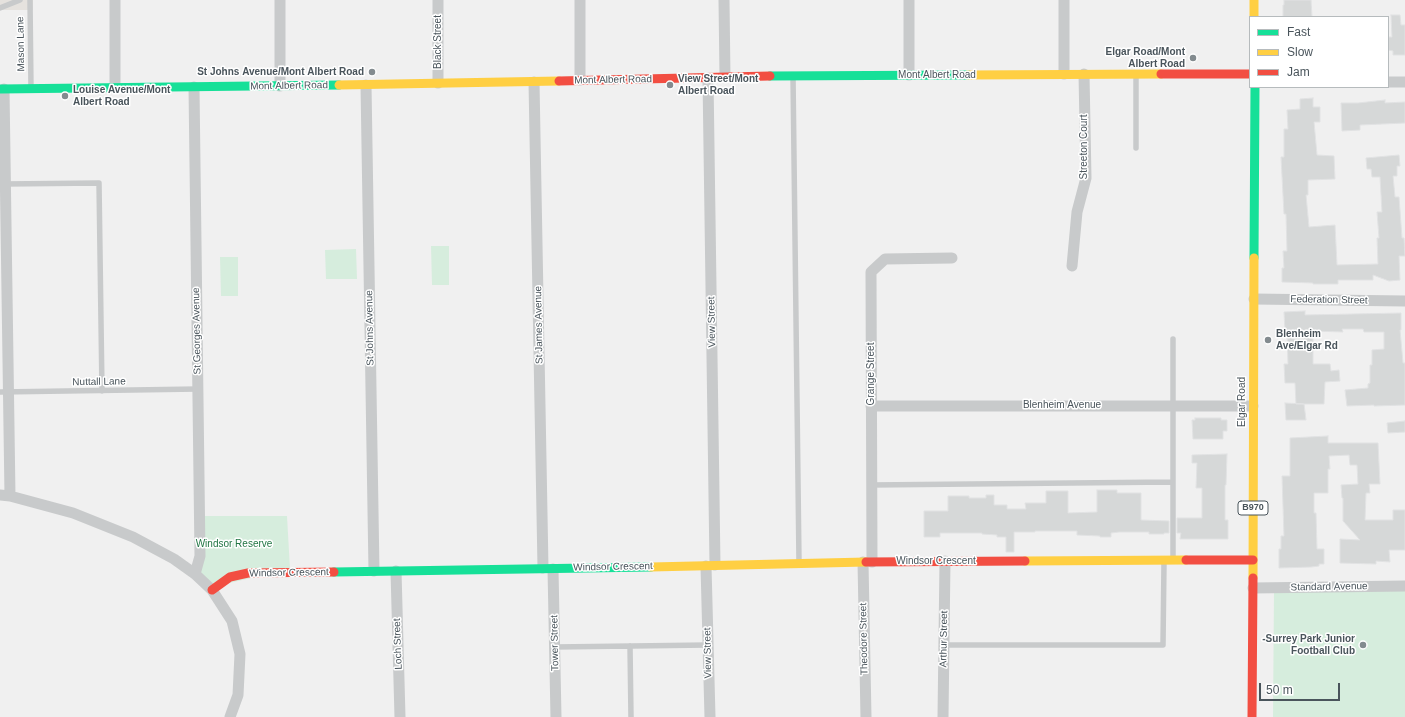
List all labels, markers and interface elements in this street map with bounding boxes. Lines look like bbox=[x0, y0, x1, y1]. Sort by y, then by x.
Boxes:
street label: Black Street bbox=[432, 15, 444, 69]
street label: Mason Lane bbox=[15, 16, 27, 72]
legend bbox=[1249, 16, 1389, 88]
text: Fast bbox=[1287, 25, 1310, 39]
text: Slow bbox=[1287, 45, 1313, 59]
place label: Elgar Road/Mont Albert Road bbox=[1106, 46, 1185, 70]
marker: Elgar Road/Mont Albert Road bbox=[1188, 53, 1198, 63]
text: Jam bbox=[1287, 65, 1310, 79]
place label: St Johns Avenue/Mont Albert Road bbox=[197, 66, 364, 78]
marker: St Johns Avenue/Mont Albert Road bbox=[367, 67, 377, 77]
street label: Mont Albert Road bbox=[898, 69, 976, 81]
street label: Mont Albert Road bbox=[574, 73, 652, 87]
place label: View Street/Mont Albert Road bbox=[678, 73, 758, 96]
street label: Mont Albert Road bbox=[250, 79, 328, 93]
marker: View Street/Mont Albert Road bbox=[665, 80, 675, 90]
place label: Louise Avenue/Mont Albert Road bbox=[73, 84, 170, 108]
marker: Louise Avenue/Mont Albert Road bbox=[60, 91, 70, 101]
street label: Streeton Court bbox=[1078, 114, 1090, 180]
street label: St James Avenue bbox=[532, 286, 546, 364]
street label: St Georges Avenue bbox=[190, 287, 204, 375]
street label: St Johns Avenue bbox=[363, 290, 377, 366]
street label: Federation Street bbox=[1290, 293, 1368, 307]
street label: View Street bbox=[706, 296, 718, 348]
place label: Blenheim Ave/Elgar Rd bbox=[1276, 328, 1338, 352]
marker: Blenheim Ave/Elgar Rd bbox=[1263, 335, 1273, 345]
street label: Grange Street bbox=[865, 343, 877, 405]
street label: Nuttall Lane bbox=[72, 376, 126, 388]
street label: Elgar Road bbox=[1236, 377, 1248, 427]
street label: Blenheim Avenue bbox=[1023, 399, 1101, 411]
road number: B970 bbox=[1238, 501, 1268, 515]
park label: Windsor Reserve bbox=[196, 538, 272, 550]
street label: Windsor Crescent bbox=[896, 555, 976, 567]
street label: Windsor Crescent bbox=[573, 560, 653, 574]
street label: Windsor Crescent bbox=[249, 566, 329, 580]
street label: Standard Avenue bbox=[1290, 580, 1368, 594]
street label: Theodore Street bbox=[857, 603, 871, 675]
street label: Arthur Street bbox=[938, 611, 950, 667]
street label: Tower Street bbox=[549, 615, 561, 671]
street label: Loch Street bbox=[391, 618, 405, 670]
street label: View Street bbox=[702, 627, 714, 679]
place label: -Surrey Park Junior Football Club bbox=[1262, 633, 1355, 656]
marker: -Surrey Park Junior Football Club bbox=[1358, 640, 1368, 650]
scale bar bbox=[1261, 675, 1342, 701]
text: 50 m bbox=[1266, 683, 1293, 697]

